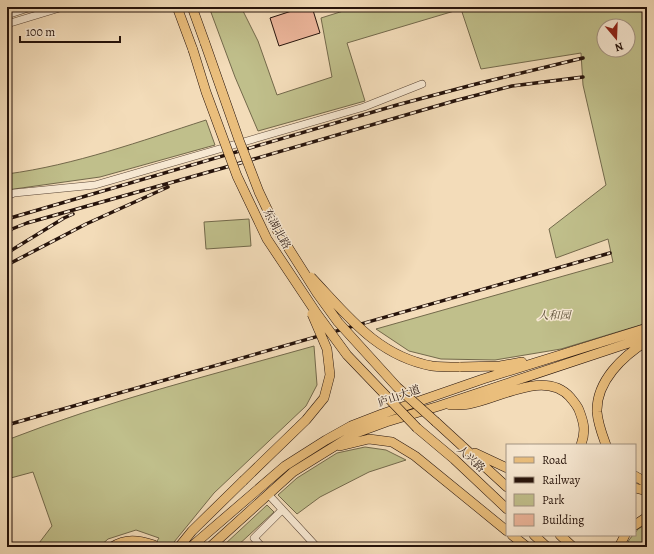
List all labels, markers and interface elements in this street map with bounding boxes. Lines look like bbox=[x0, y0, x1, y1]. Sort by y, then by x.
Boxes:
scale bar bbox=[20, 18, 120, 44]
north arrow bbox=[596, 18, 636, 58]
text: 100 m bbox=[26, 24, 55, 40]
text: N bbox=[613, 39, 625, 55]
street label: 东湖北路 bbox=[260, 206, 294, 252]
park label: 人和园 bbox=[538, 308, 572, 323]
street label: 庐山大道 bbox=[376, 382, 422, 410]
street label: 人兴路 bbox=[454, 442, 488, 476]
legend bbox=[506, 444, 636, 536]
text: Road bbox=[542, 452, 568, 468]
text: Railway bbox=[542, 472, 581, 488]
text: Park bbox=[542, 492, 565, 508]
text: Building bbox=[542, 512, 584, 528]

